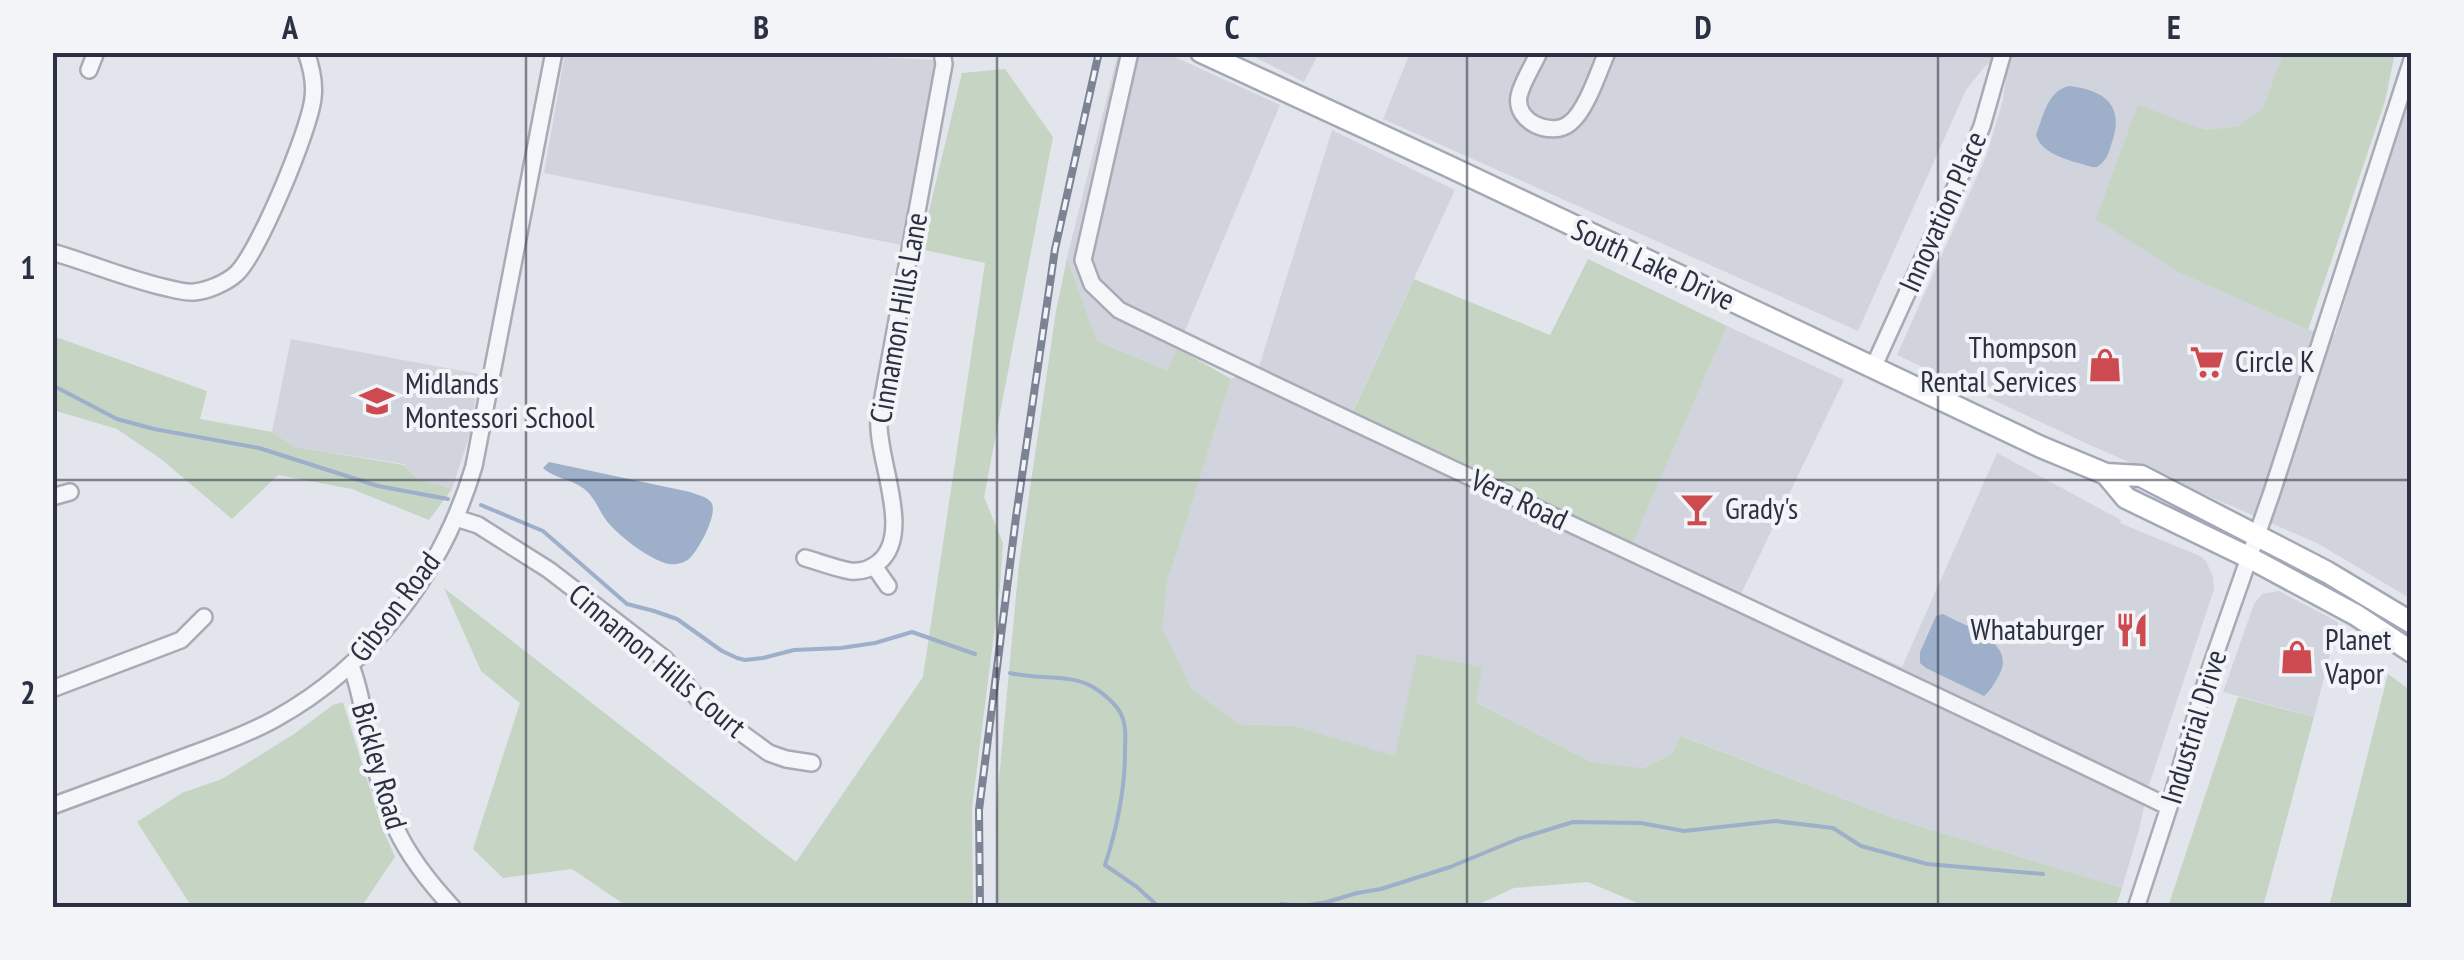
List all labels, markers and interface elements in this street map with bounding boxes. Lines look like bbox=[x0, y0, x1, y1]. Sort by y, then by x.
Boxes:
text: A bbox=[281, 6, 299, 48]
text: B bbox=[753, 6, 769, 48]
text: C bbox=[1225, 6, 1240, 48]
text: D bbox=[1694, 6, 1712, 48]
text: E bbox=[2167, 6, 2181, 48]
street label: Innovation Place bbox=[1889, 125, 1994, 298]
street label: Cinnamon Hills Lane bbox=[860, 209, 935, 426]
street label: South Lake Drive bbox=[1566, 209, 1741, 318]
text: 1 bbox=[20, 246, 36, 288]
place label: Thompson Rental Services bbox=[1920, 327, 2077, 400]
place label: Circle K bbox=[2235, 341, 2315, 380]
supermarket icon: Circle K bbox=[2188, 343, 2226, 381]
shop icon: Thompson Rental Services bbox=[2086, 346, 2124, 384]
place label: Midlands Montessori School bbox=[405, 363, 595, 436]
school or university icon: Midlands Montessori School bbox=[358, 382, 396, 420]
street label: Vera Road bbox=[1464, 459, 1574, 538]
place label: Grady's bbox=[1725, 488, 1798, 527]
bar icon: Grady's bbox=[1678, 490, 1716, 528]
street label: Gibson Road bbox=[340, 543, 448, 669]
street label: Cinnamon Hills Court bbox=[561, 574, 755, 746]
place label: Whataburger bbox=[1971, 609, 2105, 648]
restaurant icon: Whataburger bbox=[2113, 611, 2151, 649]
place label: Planet Vapor bbox=[2324, 619, 2392, 692]
shop icon: Planet Vapor bbox=[2278, 638, 2316, 676]
street label: Industrial Drive bbox=[2151, 645, 2234, 808]
text: 2 bbox=[20, 671, 36, 713]
street label: Bickley Road bbox=[344, 698, 417, 833]

